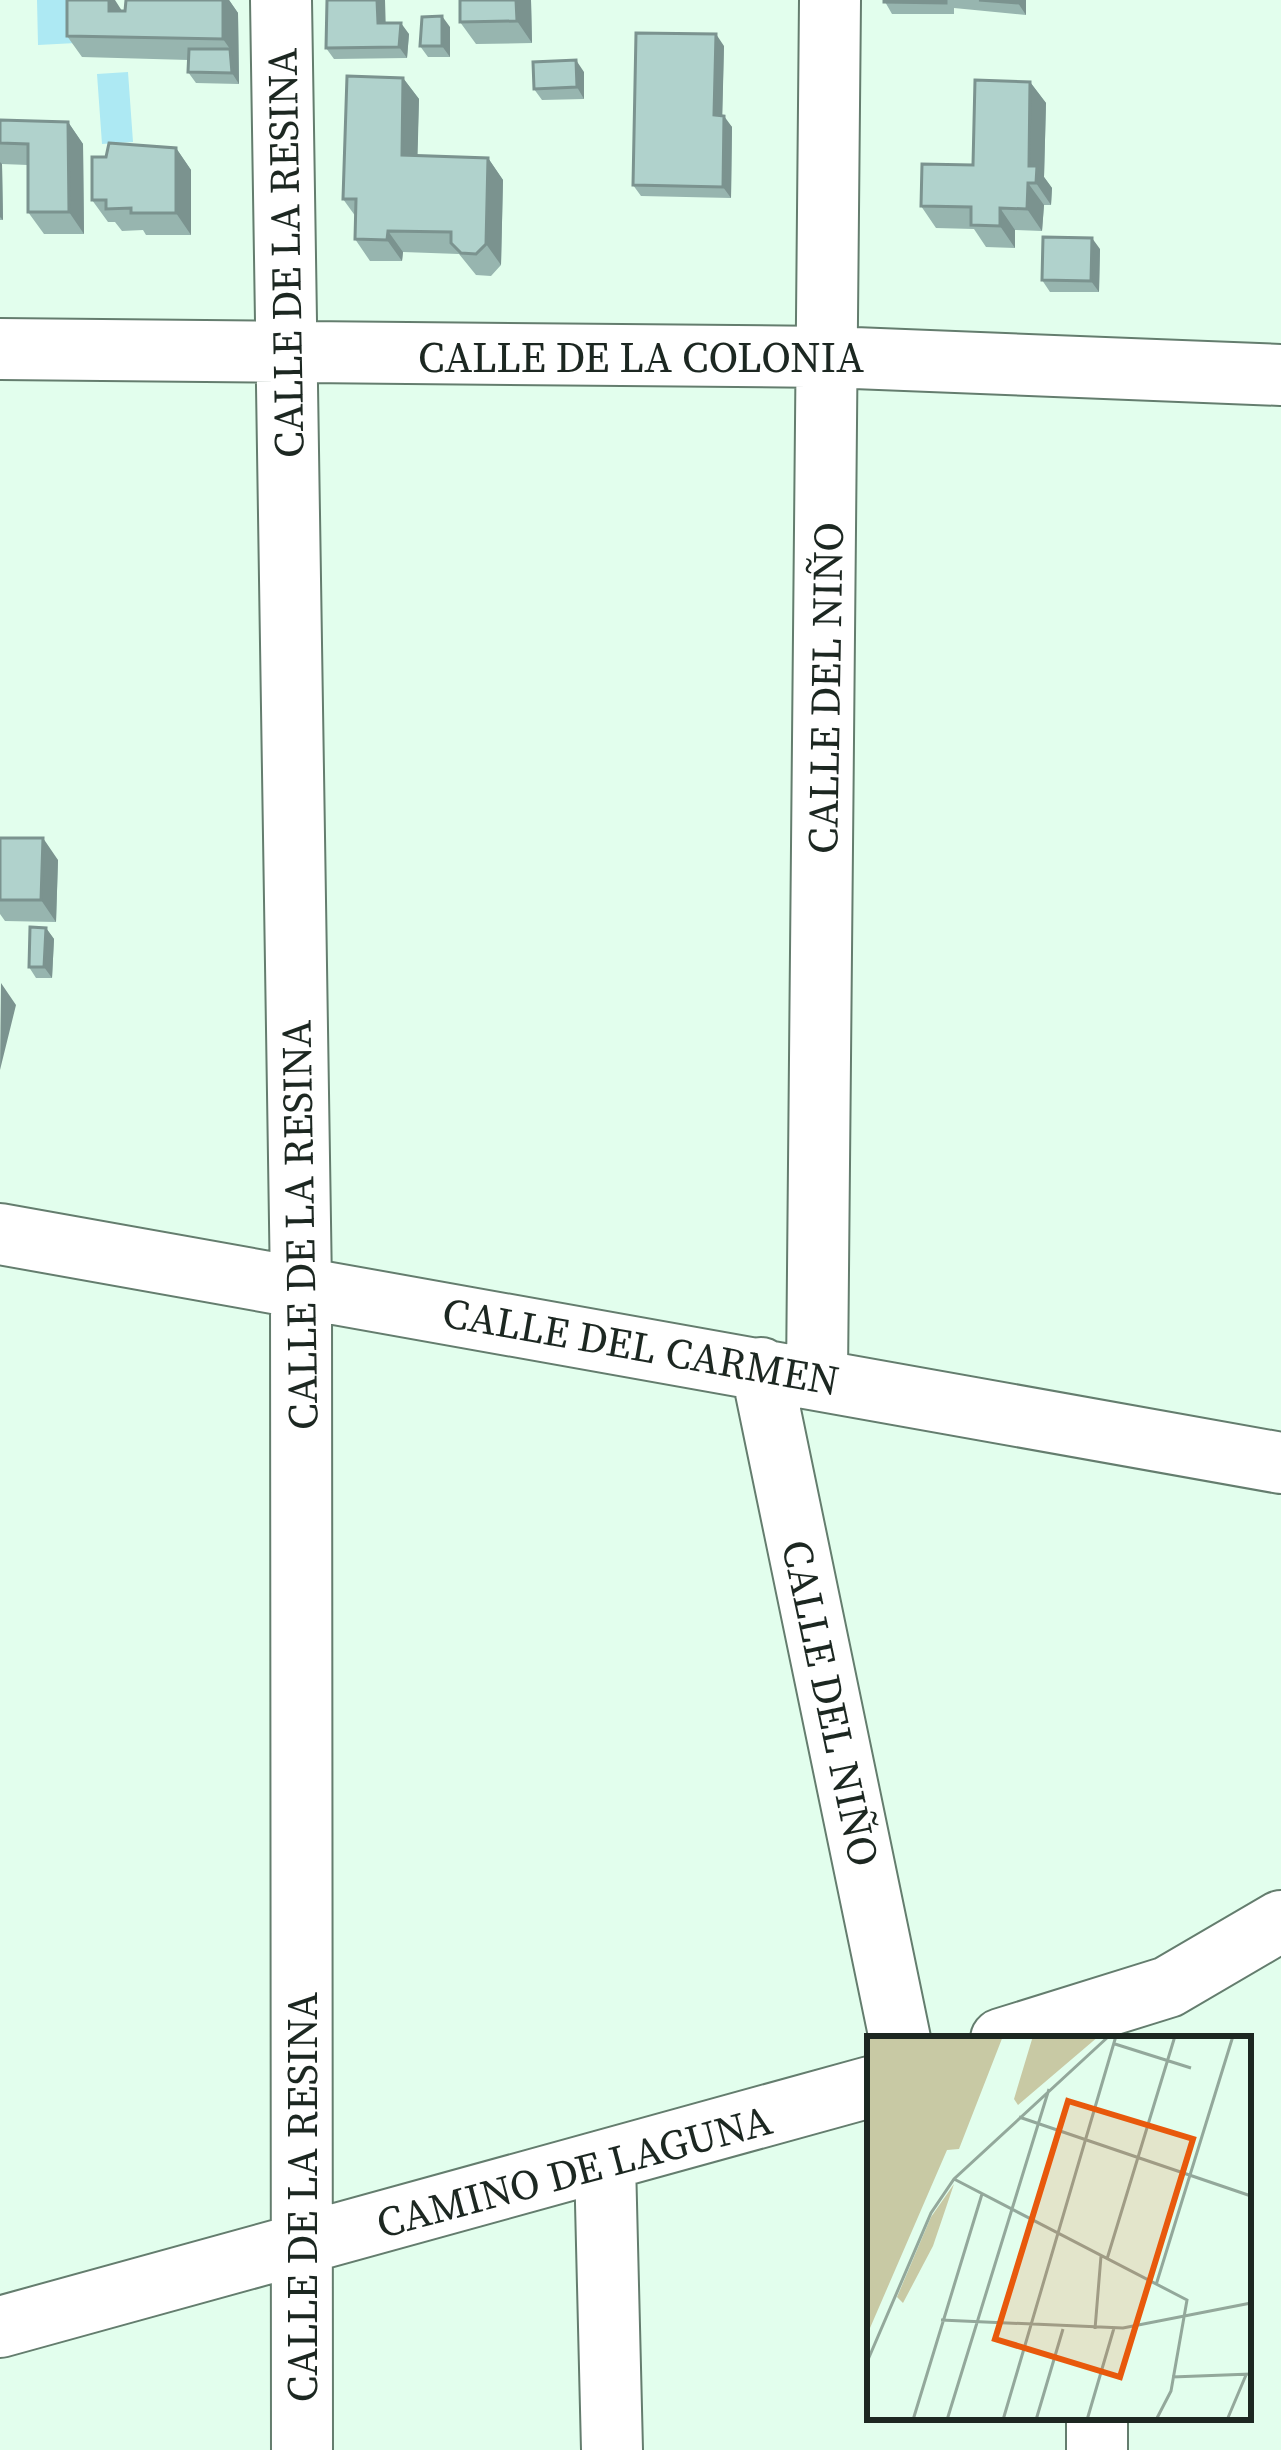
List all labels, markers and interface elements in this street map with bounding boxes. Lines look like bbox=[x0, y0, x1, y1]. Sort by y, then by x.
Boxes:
street label: CALLE DE LA RESINA bbox=[252, 47, 318, 459]
street label: CALLE DE LA COLONIA bbox=[418, 328, 864, 386]
street label: CALLE DEL NIÑO bbox=[793, 522, 857, 854]
street label: CALLE DE LA RESINA bbox=[266, 1019, 332, 1431]
street label: CALLE DEL CARMEN bbox=[438, 1283, 844, 1409]
street label: CALLE DEL NIÑO bbox=[768, 1535, 894, 1871]
street label: CALLE DE LA RESINA bbox=[273, 1992, 331, 2402]
inset map bbox=[867, 2036, 1251, 2420]
street label: CAMINO DE LAGUNA bbox=[370, 2090, 778, 2252]

